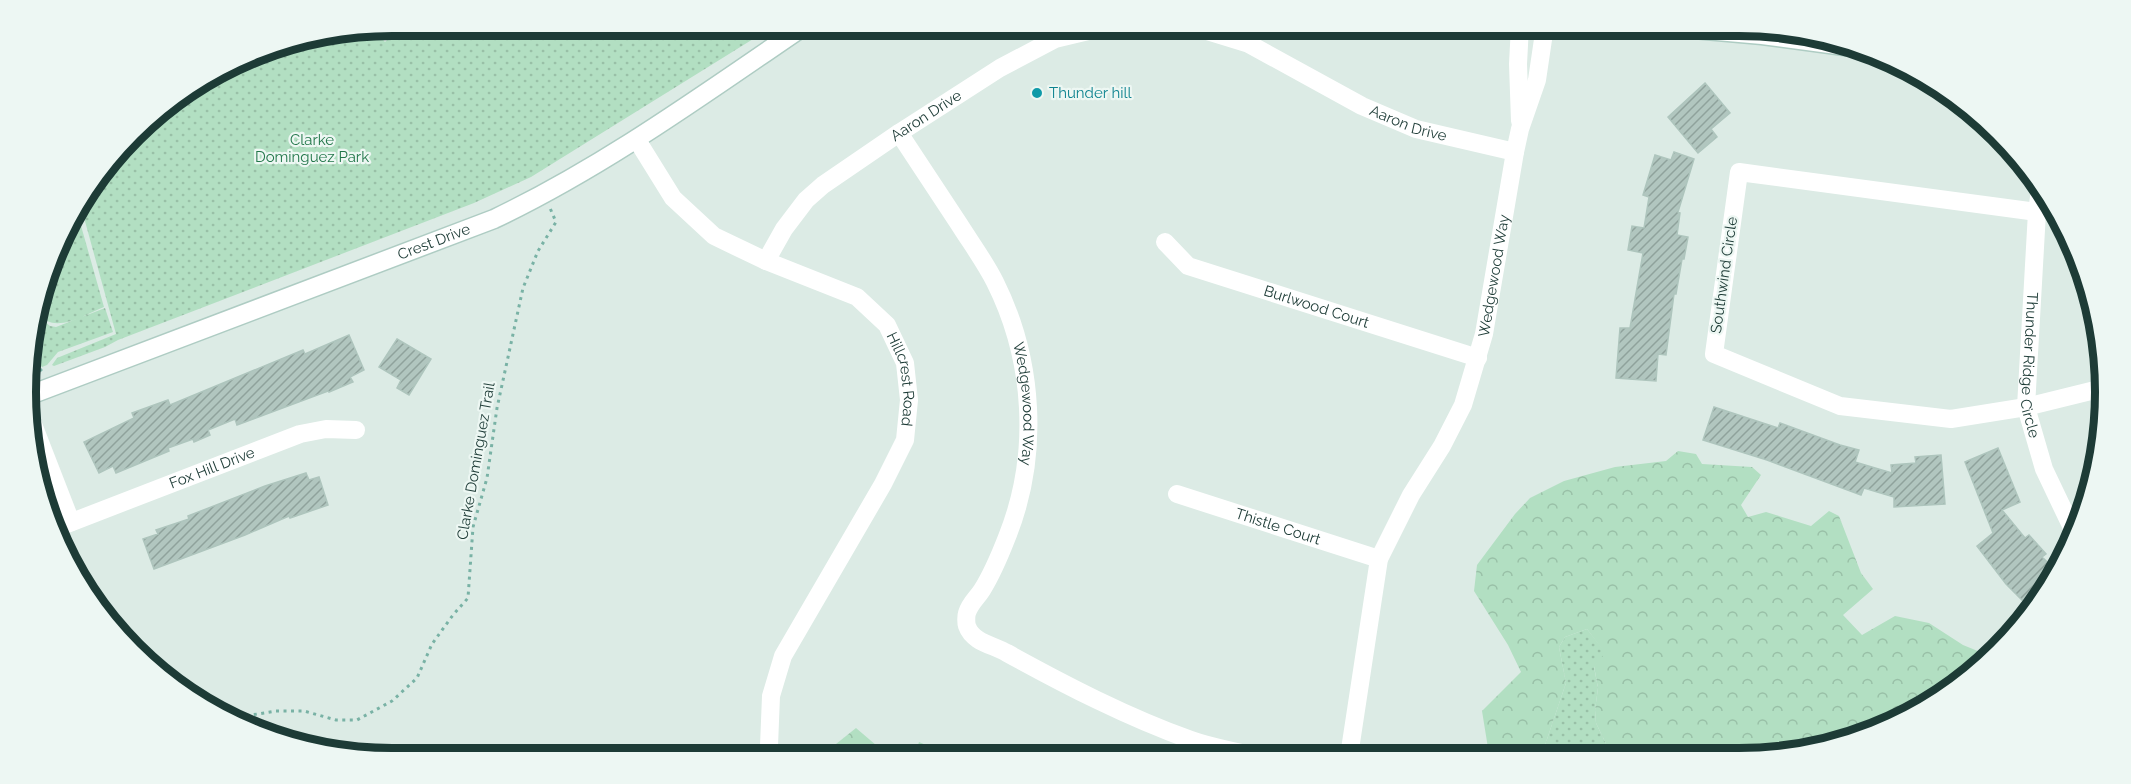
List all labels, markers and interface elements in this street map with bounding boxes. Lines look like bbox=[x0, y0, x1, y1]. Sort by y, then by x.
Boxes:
place label: Thunder hill bbox=[1049, 84, 1133, 102]
street label: Aaron Drive bbox=[887, 86, 965, 145]
marker: Thunder hill bbox=[1030, 86, 1044, 100]
street label: Aaron Drive bbox=[1367, 101, 1449, 145]
park label: Clarke Dominguez Park bbox=[255, 131, 369, 166]
street label: Wedgewood Way bbox=[1475, 213, 1513, 338]
street label: Southwind Circle bbox=[1707, 215, 1741, 334]
street label: Crest Drive bbox=[395, 220, 473, 264]
street label: Burlwood Court bbox=[1262, 282, 1371, 332]
street label: Thunder Ridge Circle bbox=[2017, 292, 2044, 440]
street label: Hillcrest Road bbox=[883, 329, 918, 427]
street label: Wedgewood Way bbox=[1009, 340, 1037, 467]
street label: Clarke Dominguez Trail bbox=[453, 380, 499, 541]
street label: Fox Hill Drive bbox=[167, 443, 257, 493]
street label: Thistle Court bbox=[1233, 504, 1323, 549]

